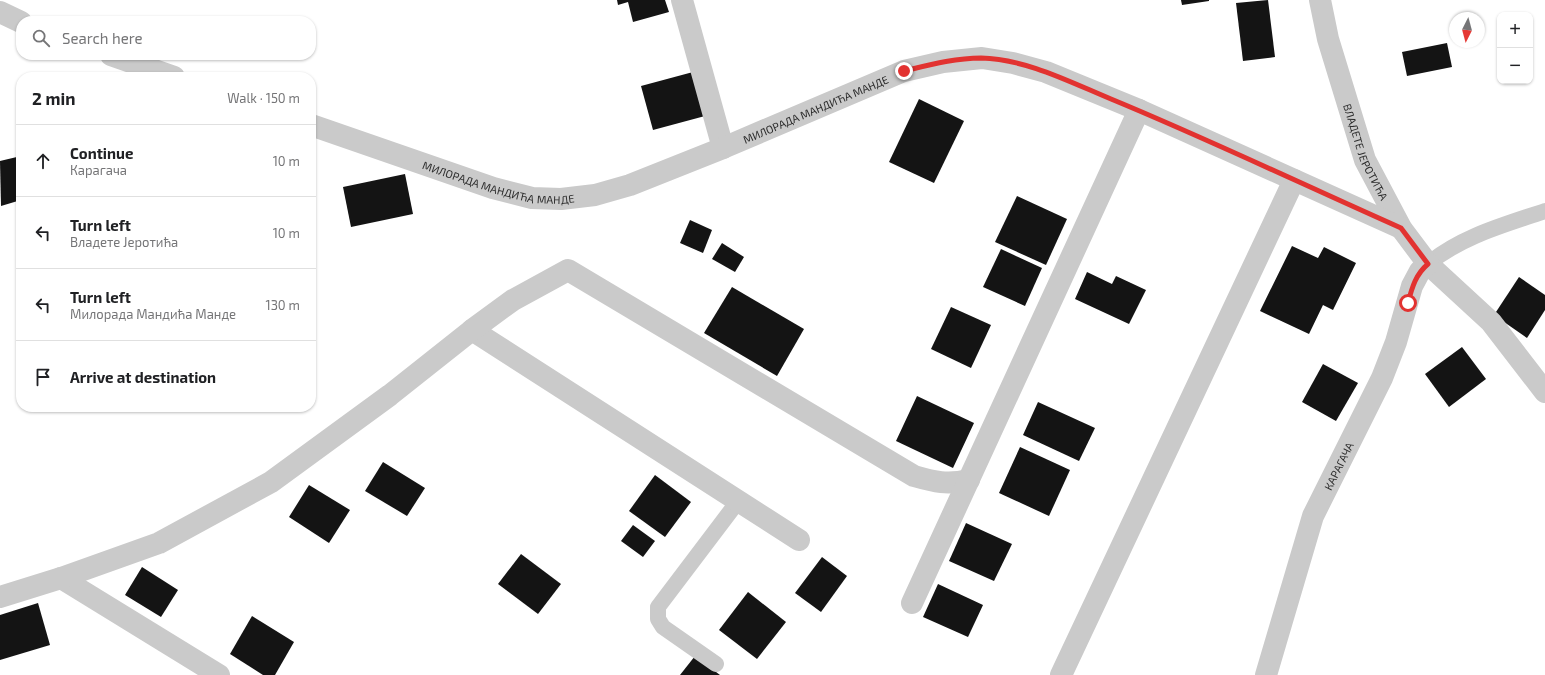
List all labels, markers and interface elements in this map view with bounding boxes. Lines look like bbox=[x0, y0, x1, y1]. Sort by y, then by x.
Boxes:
north arrow bbox=[1449, 12, 1485, 48]
map controls bbox=[1497, 12, 1533, 84]
button: + bbox=[1497, 12, 1533, 48]
search box bbox=[16, 16, 316, 60]
icon: search bbox=[30, 27, 52, 49]
text: Search here bbox=[62, 29, 143, 47]
button: − bbox=[1497, 48, 1533, 84]
route end bbox=[895, 62, 913, 80]
street label: МИЛОРАДА МАНДИЋА МАНДЕ bbox=[741, 72, 890, 145]
text: 2 min bbox=[32, 88, 75, 108]
text: Walk · 150 m bbox=[227, 90, 300, 106]
street label: ВЛАДЕТЕ ЈЕРОТИЋА bbox=[1342, 102, 1391, 202]
text: Continue bbox=[70, 144, 133, 162]
icon: ahead bbox=[32, 150, 54, 172]
text: 10 m bbox=[273, 153, 300, 169]
street label: МИЛОРАДА МАНДИЋА МАНДЕ bbox=[421, 158, 575, 205]
text: Карагача bbox=[70, 162, 127, 178]
text: Turn left bbox=[70, 216, 131, 234]
icon: left bbox=[32, 222, 54, 244]
text: 10 m bbox=[273, 225, 300, 241]
text: Владете Јеротића bbox=[70, 234, 178, 250]
text: Turn left bbox=[70, 288, 131, 306]
icon: left bbox=[32, 294, 54, 316]
route start bbox=[1399, 294, 1417, 312]
text: 130 m bbox=[265, 297, 300, 313]
text: Милорада Мандића Манде bbox=[70, 306, 236, 322]
icon: arrive bbox=[32, 366, 54, 388]
text: Arrive at destination bbox=[70, 368, 216, 386]
street label: КАРАГАЧА bbox=[1321, 440, 1356, 492]

